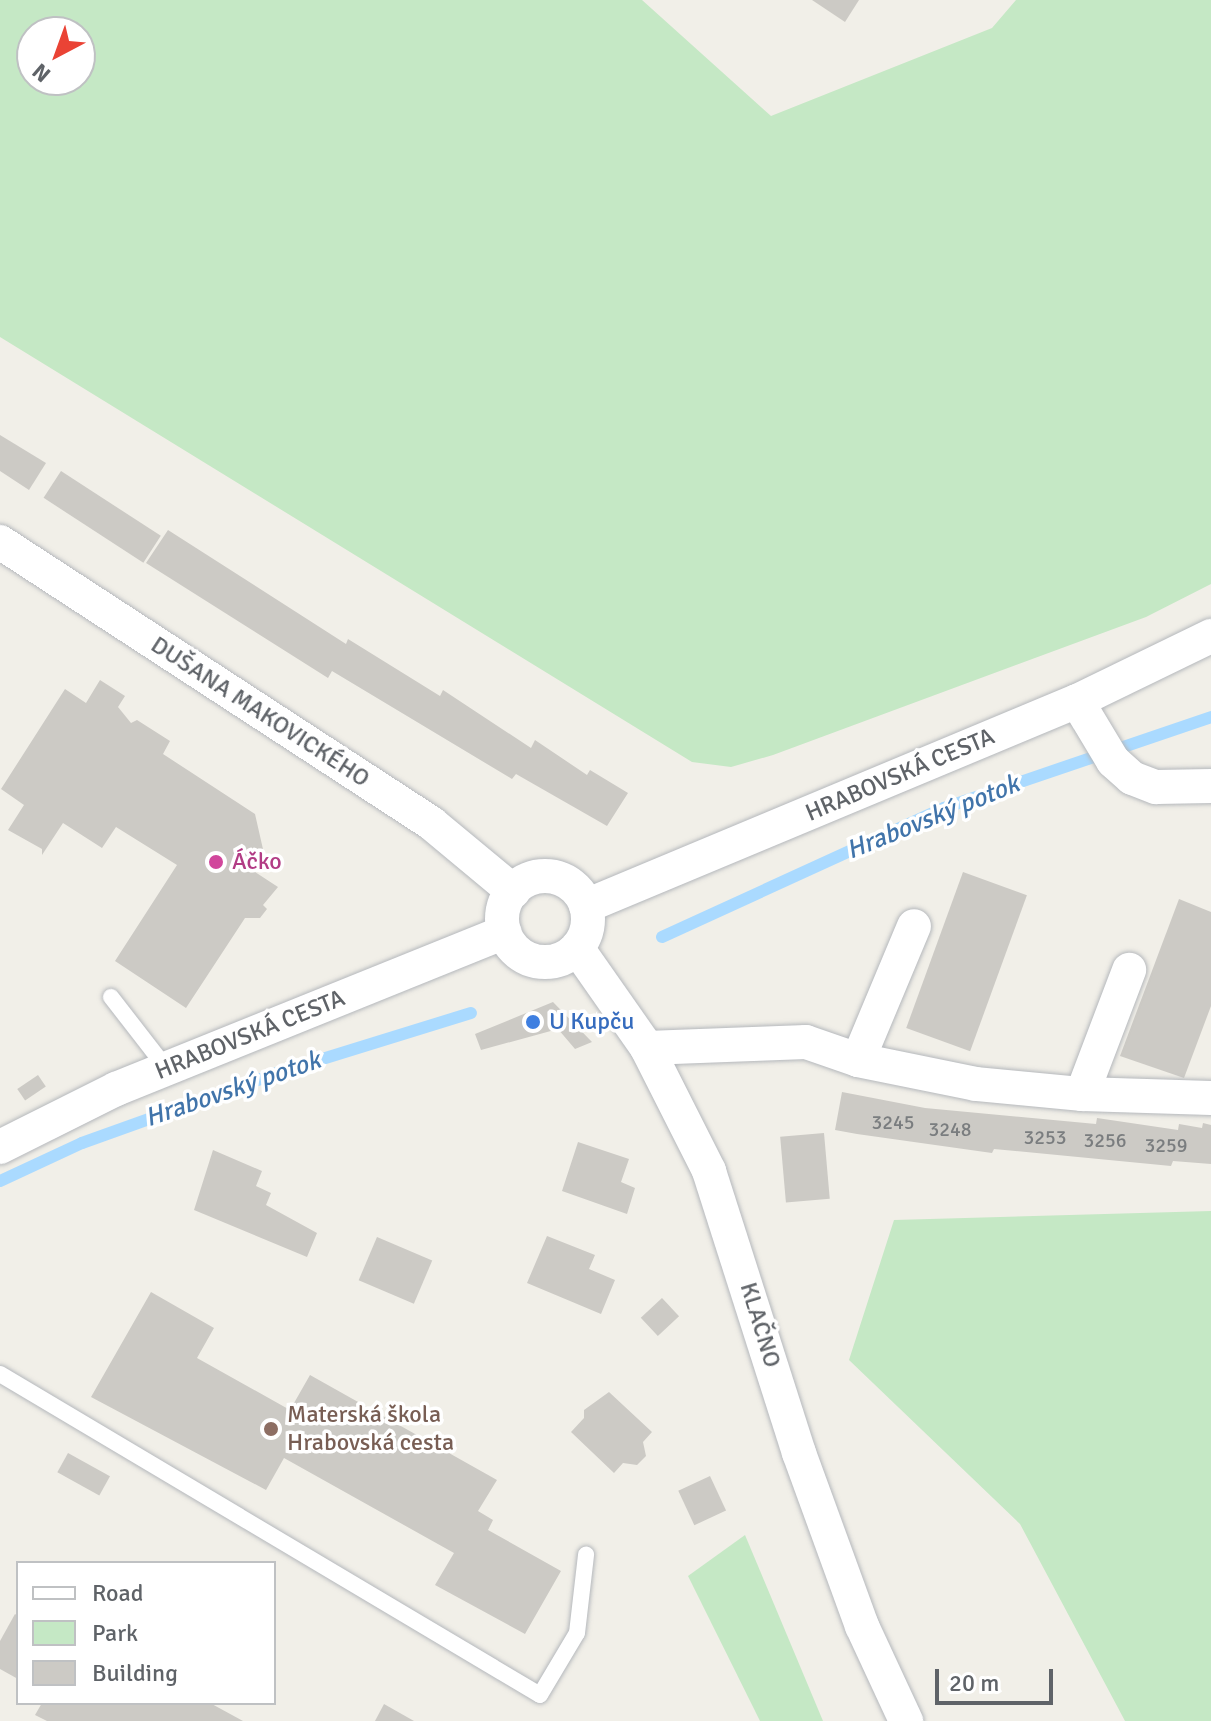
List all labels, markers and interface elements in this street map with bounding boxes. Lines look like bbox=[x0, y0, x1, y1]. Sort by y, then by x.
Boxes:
north arrow bbox=[16, 16, 96, 96]
text: N bbox=[27, 58, 56, 88]
street label: DUŠANA MAKOVICKÉHO bbox=[145, 631, 375, 793]
street label: HRABOVSKÁ CESTA bbox=[801, 722, 999, 828]
water label: Hrabovský potok bbox=[842, 769, 1024, 867]
place label: Áčko bbox=[232, 848, 282, 876]
marker: Áčko bbox=[207, 853, 225, 871]
street label: HRABOVSKÁ CESTA bbox=[151, 984, 349, 1086]
place label: U Kupču bbox=[549, 1008, 634, 1036]
marker: U Kupču bbox=[524, 1013, 542, 1031]
water label: Hrabovský potok bbox=[141, 1045, 325, 1135]
house number: 3245 bbox=[871, 1110, 915, 1134]
house number: 3248 bbox=[928, 1117, 972, 1141]
house number: 3253 bbox=[1023, 1125, 1067, 1149]
house number: 3256 bbox=[1083, 1128, 1127, 1152]
house number: 3259 bbox=[1144, 1133, 1188, 1157]
street label: KLAČNO bbox=[733, 1279, 787, 1371]
place label: Materská škola Hrabovská cesta bbox=[287, 1401, 454, 1457]
marker: Materská škola Hrabovská cesta bbox=[262, 1420, 280, 1438]
legend bbox=[16, 1561, 276, 1705]
text: Road bbox=[92, 1578, 143, 1608]
text: Park bbox=[92, 1618, 138, 1648]
scale bar bbox=[939, 1653, 1057, 1703]
text: Building bbox=[92, 1658, 178, 1688]
text: 20 m bbox=[949, 1668, 999, 1698]

